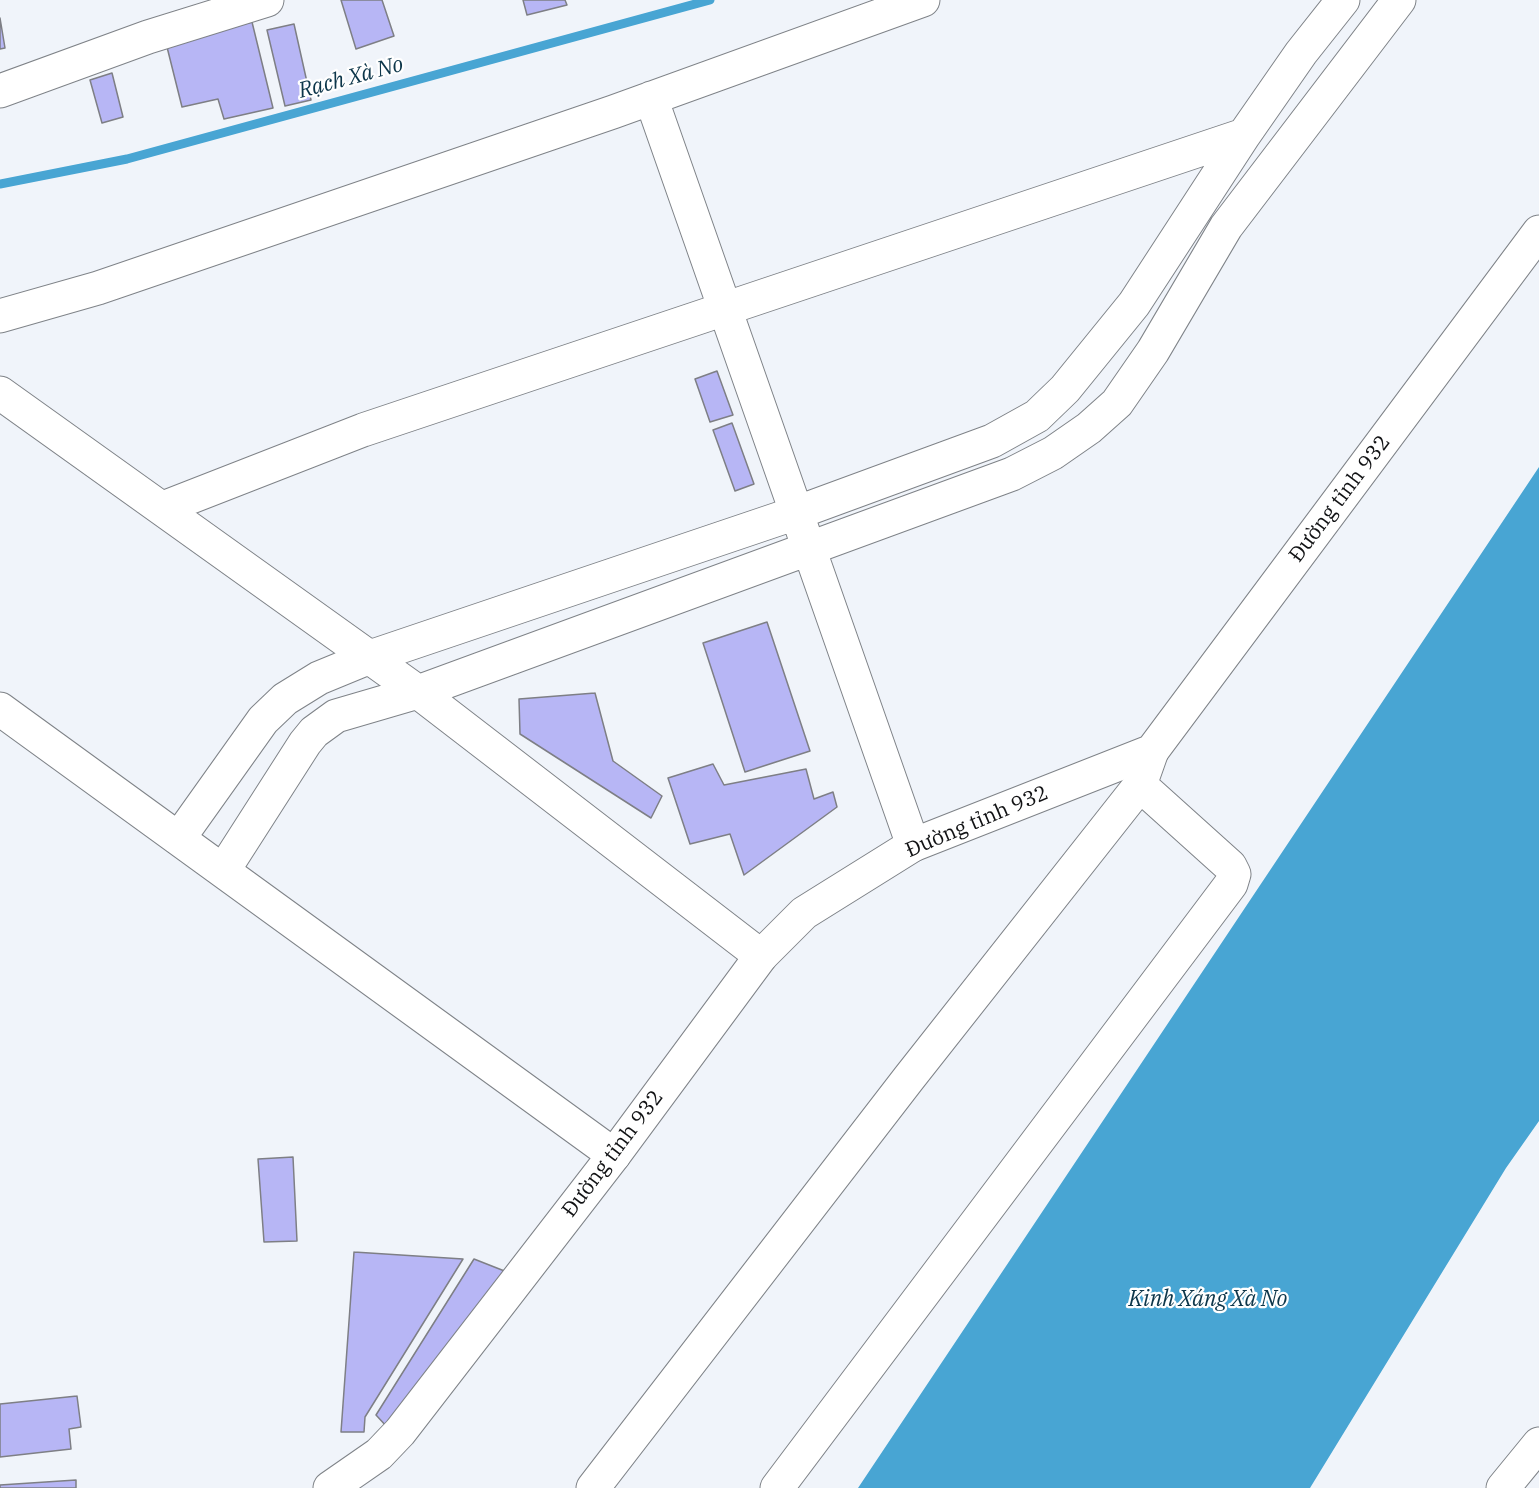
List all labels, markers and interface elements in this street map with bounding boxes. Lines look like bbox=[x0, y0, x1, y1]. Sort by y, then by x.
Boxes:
water label: Rạch Xà No bbox=[296, 51, 406, 105]
street label: Đường tỉnh 932 bbox=[1284, 430, 1396, 568]
street label: Đường tỉnh 932 bbox=[902, 781, 1052, 863]
street label: Đường tỉnh 932 bbox=[557, 1085, 669, 1223]
water label: Kinh Xáng Xà No bbox=[1129, 1287, 1287, 1313]

